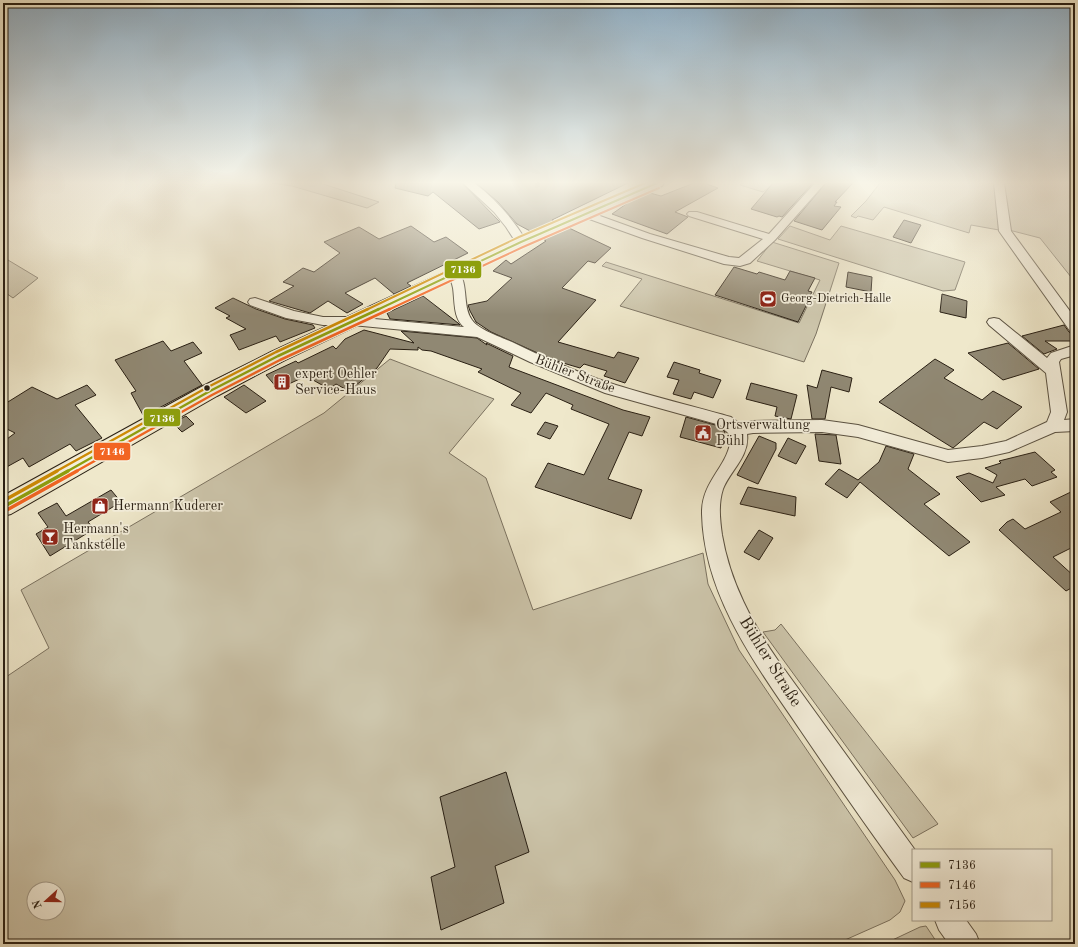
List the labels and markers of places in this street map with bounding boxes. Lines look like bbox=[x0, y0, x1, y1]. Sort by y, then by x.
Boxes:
sports icon: Georg-Dietrich-Halle bbox=[758, 289, 778, 309]
place label: Georg-Dietrich-Halle bbox=[781, 293, 891, 305]
place label: expert Oehler Service-Haus bbox=[295, 367, 377, 397]
building icon: expert Oehler Service-Haus bbox=[272, 372, 292, 392]
unlabelled marker bbox=[202, 383, 212, 393]
place label: Ortsverwaltung Bühl bbox=[716, 418, 810, 448]
public building icon: Ortsverwaltung Bühl bbox=[693, 423, 713, 443]
shop icon: Hermann Kuderer bbox=[90, 496, 110, 516]
place label: Hermann Kuderer bbox=[113, 499, 223, 513]
place label: Hermann's Tankstelle bbox=[63, 522, 129, 552]
bar icon: Hermann's Tankstelle bbox=[40, 527, 60, 547]

